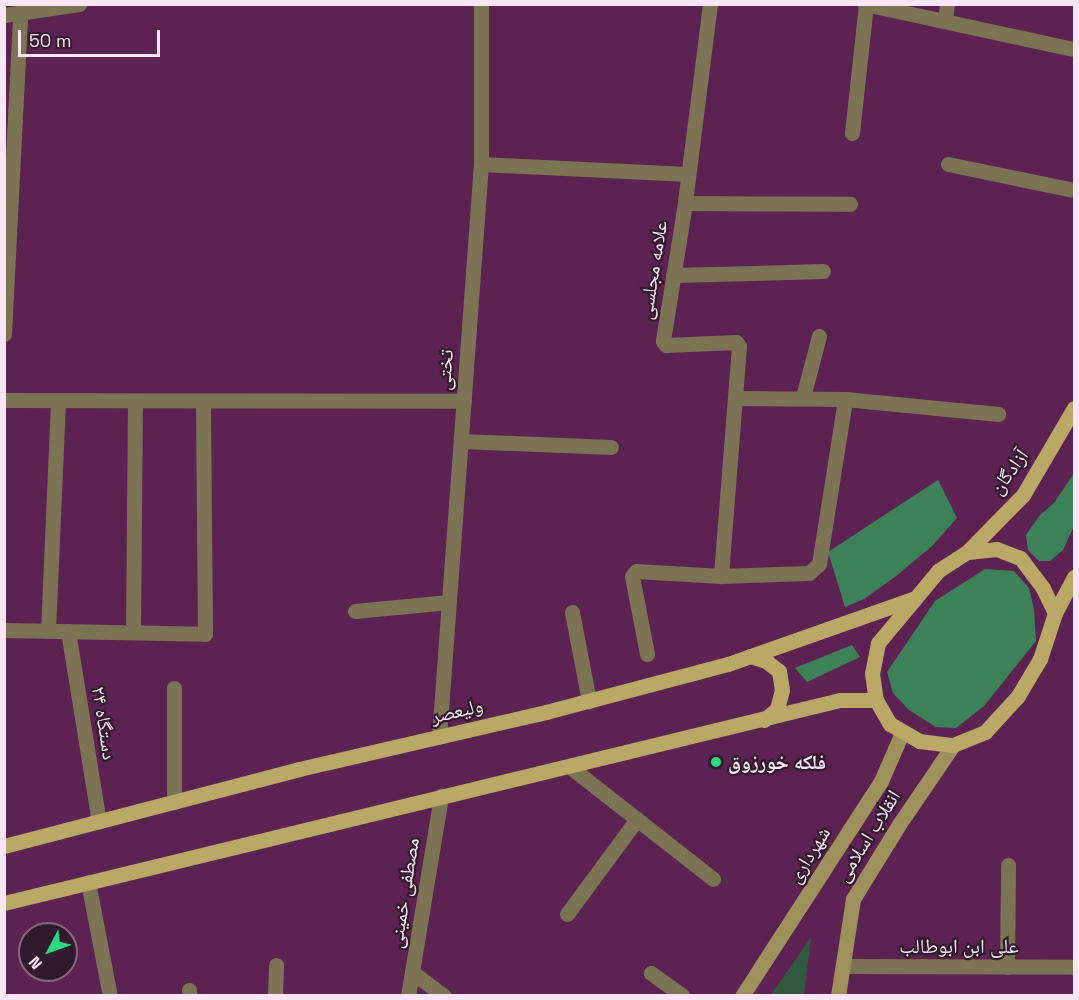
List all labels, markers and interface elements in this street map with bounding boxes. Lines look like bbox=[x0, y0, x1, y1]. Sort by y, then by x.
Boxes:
scale bar bbox=[21, 18, 164, 56]
text: 50 m bbox=[29, 29, 71, 52]
street label: علامه مجلسی bbox=[633, 219, 673, 321]
street label: تختی bbox=[432, 349, 458, 391]
street label: آزادگان bbox=[984, 444, 1034, 500]
street label: ۲۴ دستگاه bbox=[86, 685, 122, 761]
street label: ولیعصر bbox=[429, 693, 485, 729]
place label: فلکه خورزوق bbox=[728, 750, 826, 774]
marker: فلکه خورزوق bbox=[709, 755, 723, 769]
street label: انقلاب اسلامی bbox=[830, 786, 906, 886]
street label: شهرداری bbox=[782, 822, 836, 888]
street label: مصطفی خمینی bbox=[383, 836, 425, 950]
north arrow bbox=[18, 922, 78, 982]
street label: علی ابن ابوطالب bbox=[899, 934, 1019, 958]
text: N bbox=[24, 952, 47, 974]

